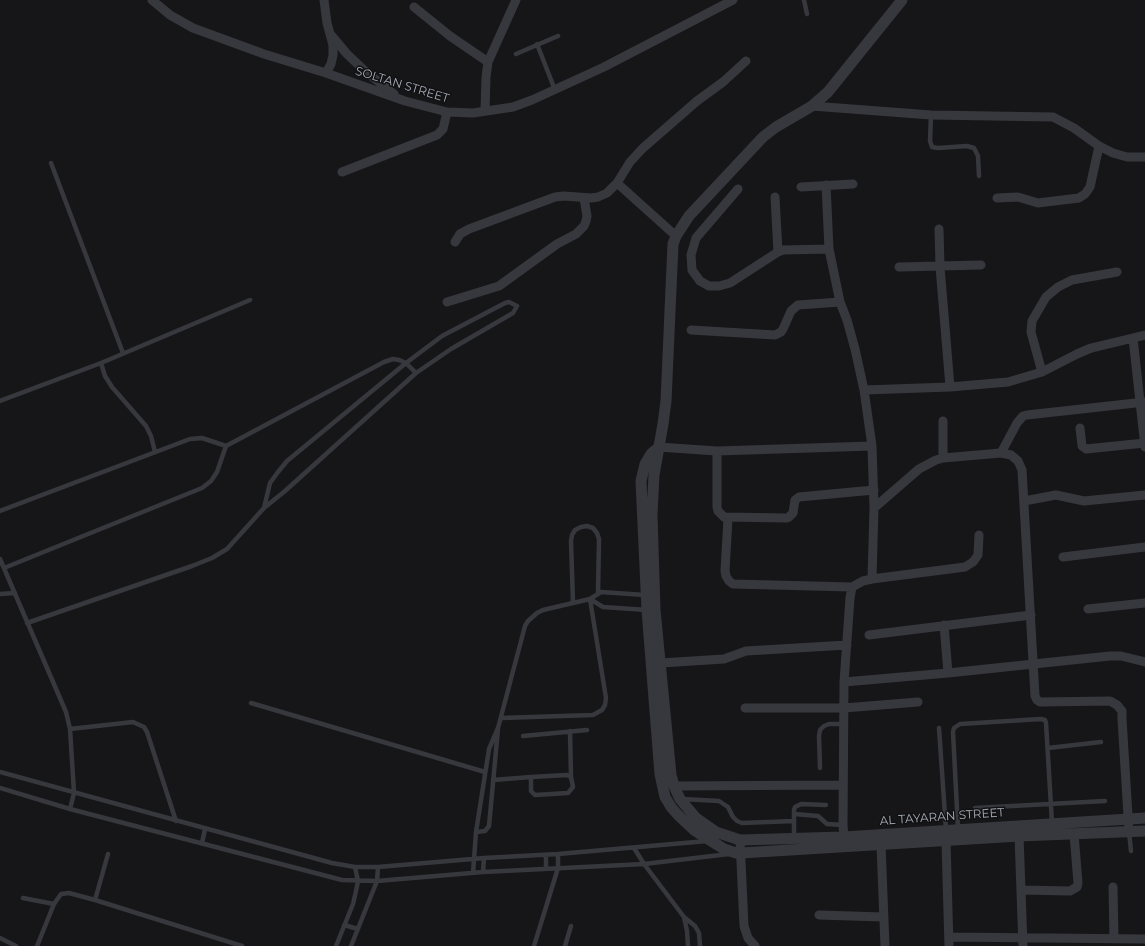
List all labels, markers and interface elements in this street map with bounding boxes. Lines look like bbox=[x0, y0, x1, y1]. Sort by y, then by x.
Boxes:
street label: SOLTAN STREET bbox=[353, 64, 451, 106]
street label: AL TAYARAN STREET bbox=[879, 805, 1005, 829]

